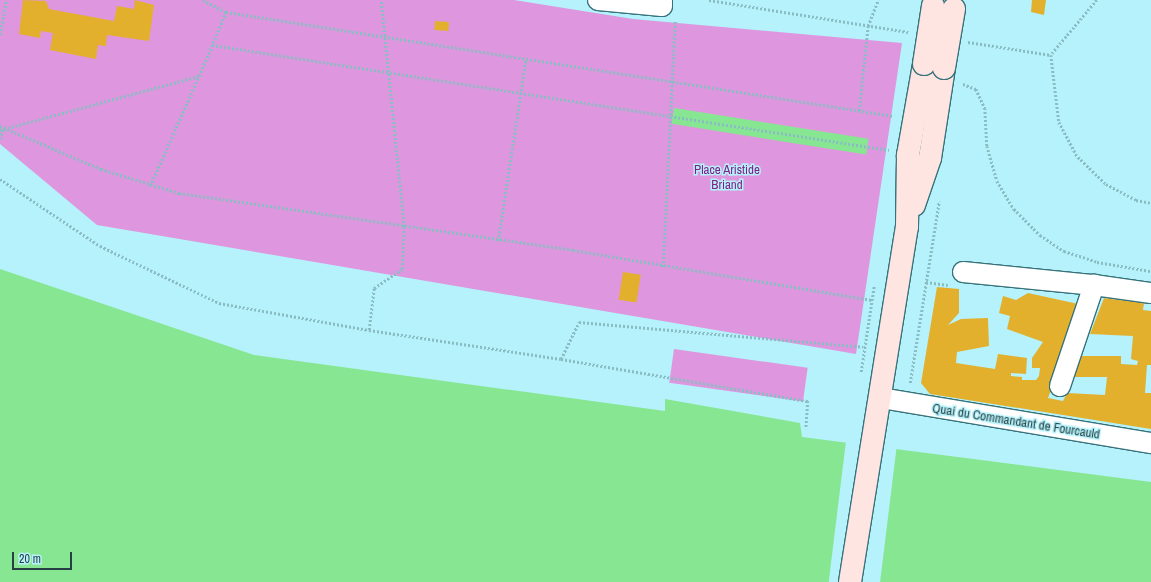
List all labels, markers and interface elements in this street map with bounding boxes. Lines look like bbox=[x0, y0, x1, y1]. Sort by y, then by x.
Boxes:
park label: Place Aristide Briand bbox=[694, 163, 760, 194]
street label: Quai du Commandant de Fourcauld bbox=[931, 401, 1101, 443]
scale bar bbox=[14, 544, 74, 570]
text: 20 m bbox=[19, 551, 41, 567]

